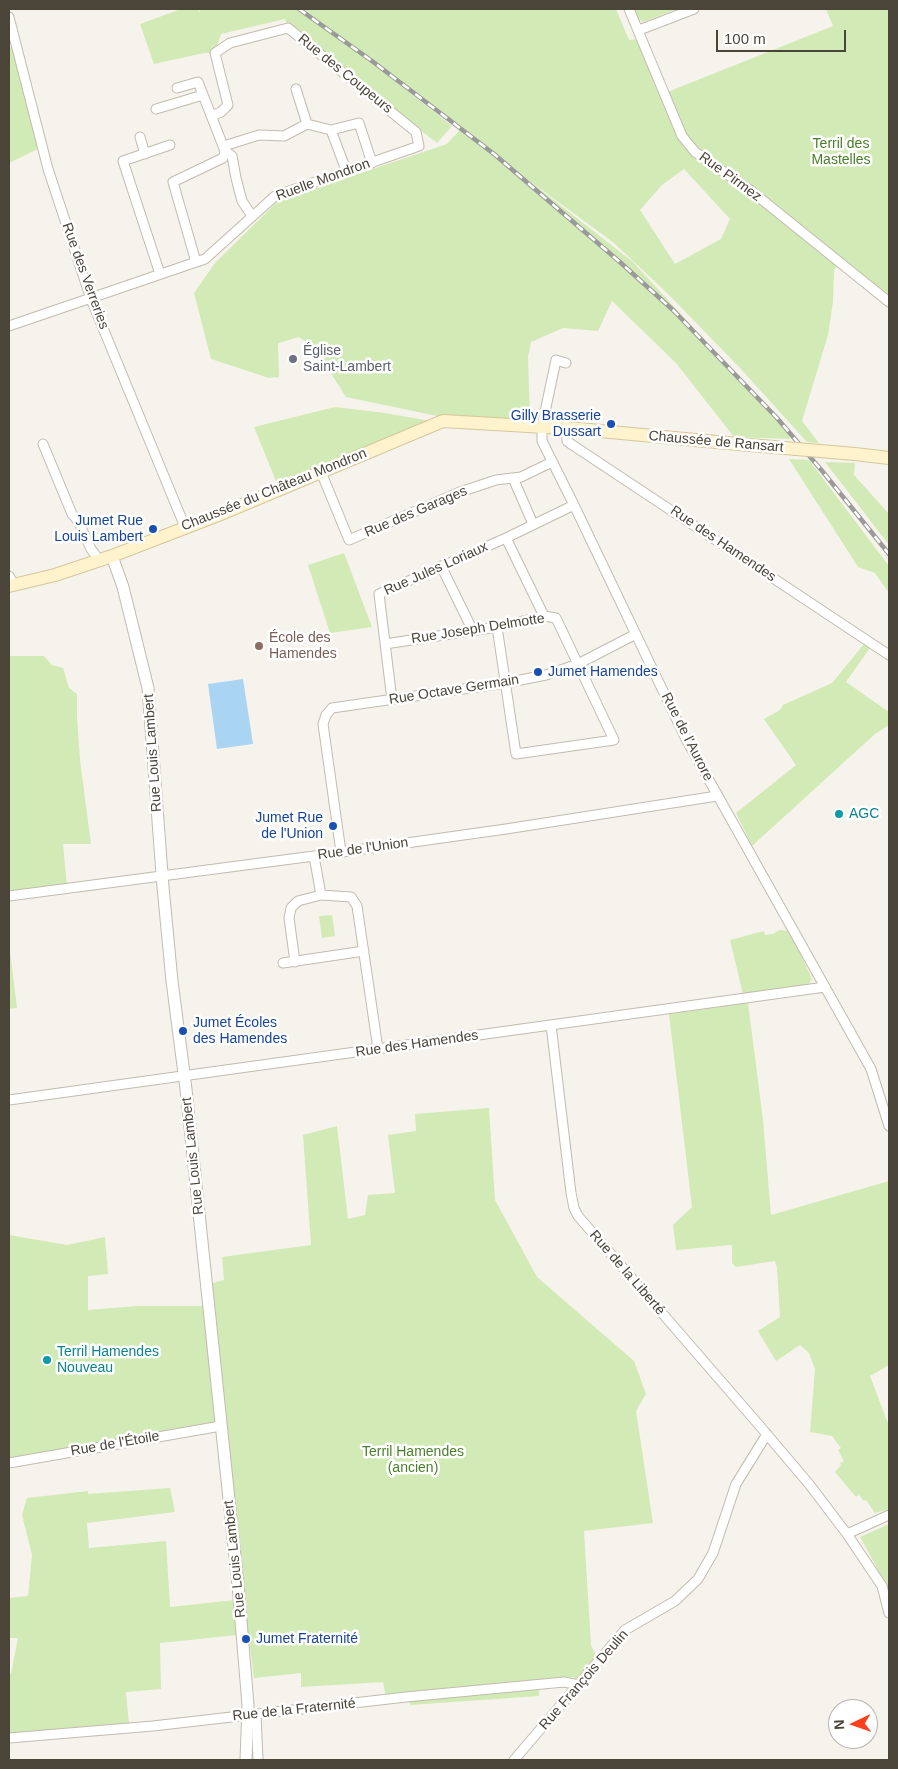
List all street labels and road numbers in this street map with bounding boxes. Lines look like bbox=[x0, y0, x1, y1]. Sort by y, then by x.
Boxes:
street label: Rue des Coupeurs bbox=[294, 31, 396, 117]
street label: Rue Pirmez bbox=[695, 149, 765, 205]
street label: Ruelle Mondron bbox=[274, 155, 372, 205]
street label: Rue des Verreries bbox=[58, 220, 112, 332]
street label: Chaussée de Ransart bbox=[648, 428, 784, 456]
street label: Chaussée du Château Mondron bbox=[179, 445, 369, 535]
street label: Rue des Garages bbox=[362, 483, 470, 541]
street label: Rue des Hamendes bbox=[667, 502, 779, 586]
street label: Rue Jules Loriaux bbox=[381, 539, 491, 599]
street label: Rue Joseph Delmotte bbox=[410, 610, 546, 648]
street label: Rue Octave Germain bbox=[388, 671, 520, 709]
street label: Rue de l'Aurore bbox=[658, 690, 716, 784]
street label: Rue Louis Lambert bbox=[140, 693, 166, 813]
street label: Rue de l'Union bbox=[317, 834, 409, 864]
street label: Rue des Hamendes bbox=[355, 1027, 479, 1061]
street label: Rue Louis Lambert bbox=[178, 1096, 208, 1216]
street label: Rue de la Liberté bbox=[586, 1227, 668, 1319]
street label: Rue de l'Étoile bbox=[69, 1428, 161, 1460]
street label: Rue Louis Lambert bbox=[220, 1499, 250, 1619]
street label: Rue François Deulin bbox=[536, 1627, 632, 1733]
street label: Rue de la Fraternité bbox=[232, 1695, 356, 1725]

